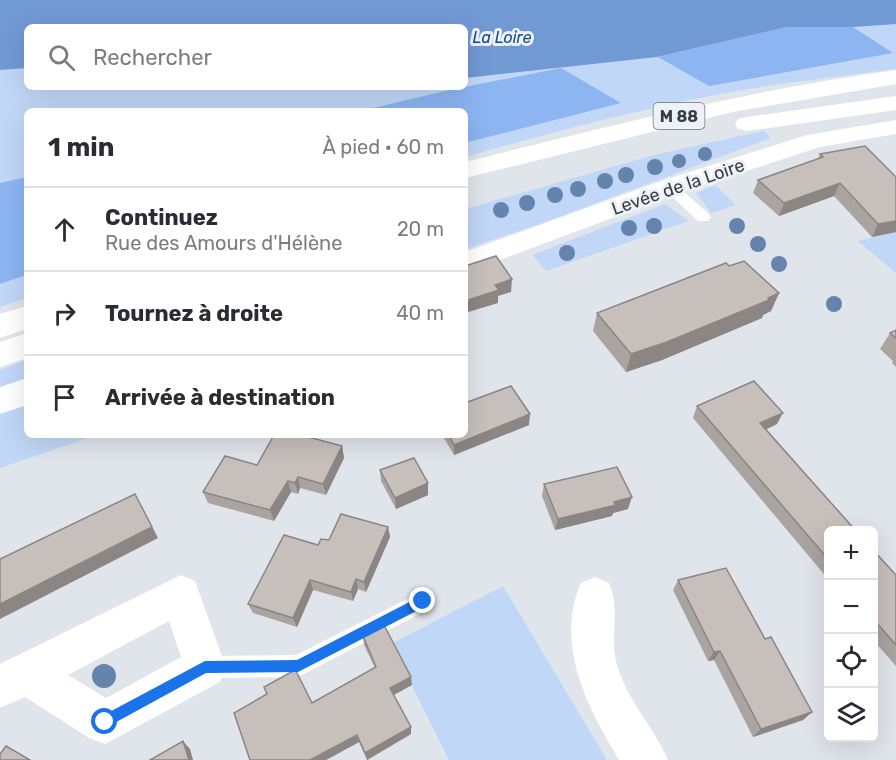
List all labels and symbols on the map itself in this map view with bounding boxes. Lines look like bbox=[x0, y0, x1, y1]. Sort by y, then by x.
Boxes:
water label: La Loire bbox=[473, 28, 532, 47]
road number: M 88 bbox=[654, 103, 704, 129]
street label: Levée de la Loire bbox=[609, 154, 747, 220]
route end bbox=[409, 587, 435, 613]
route start bbox=[91, 708, 117, 734]

